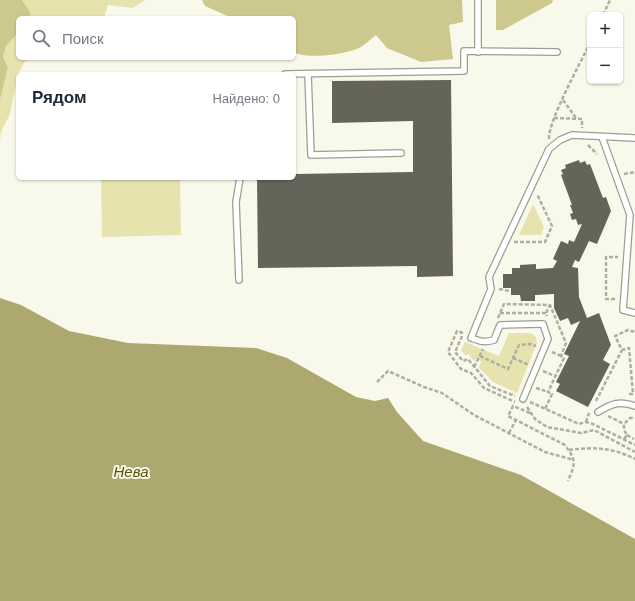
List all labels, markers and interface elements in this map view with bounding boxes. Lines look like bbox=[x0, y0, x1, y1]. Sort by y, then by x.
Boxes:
map controls bbox=[587, 12, 623, 84]
button: + bbox=[587, 12, 623, 48]
search box bbox=[16, 16, 296, 60]
icon: search bbox=[30, 27, 52, 49]
text: Поиск bbox=[62, 30, 104, 47]
button: − bbox=[587, 48, 623, 84]
text: Рядом bbox=[32, 88, 87, 107]
text: Найдено: 0 bbox=[212, 91, 280, 106]
water label: Нева bbox=[113, 463, 149, 480]

